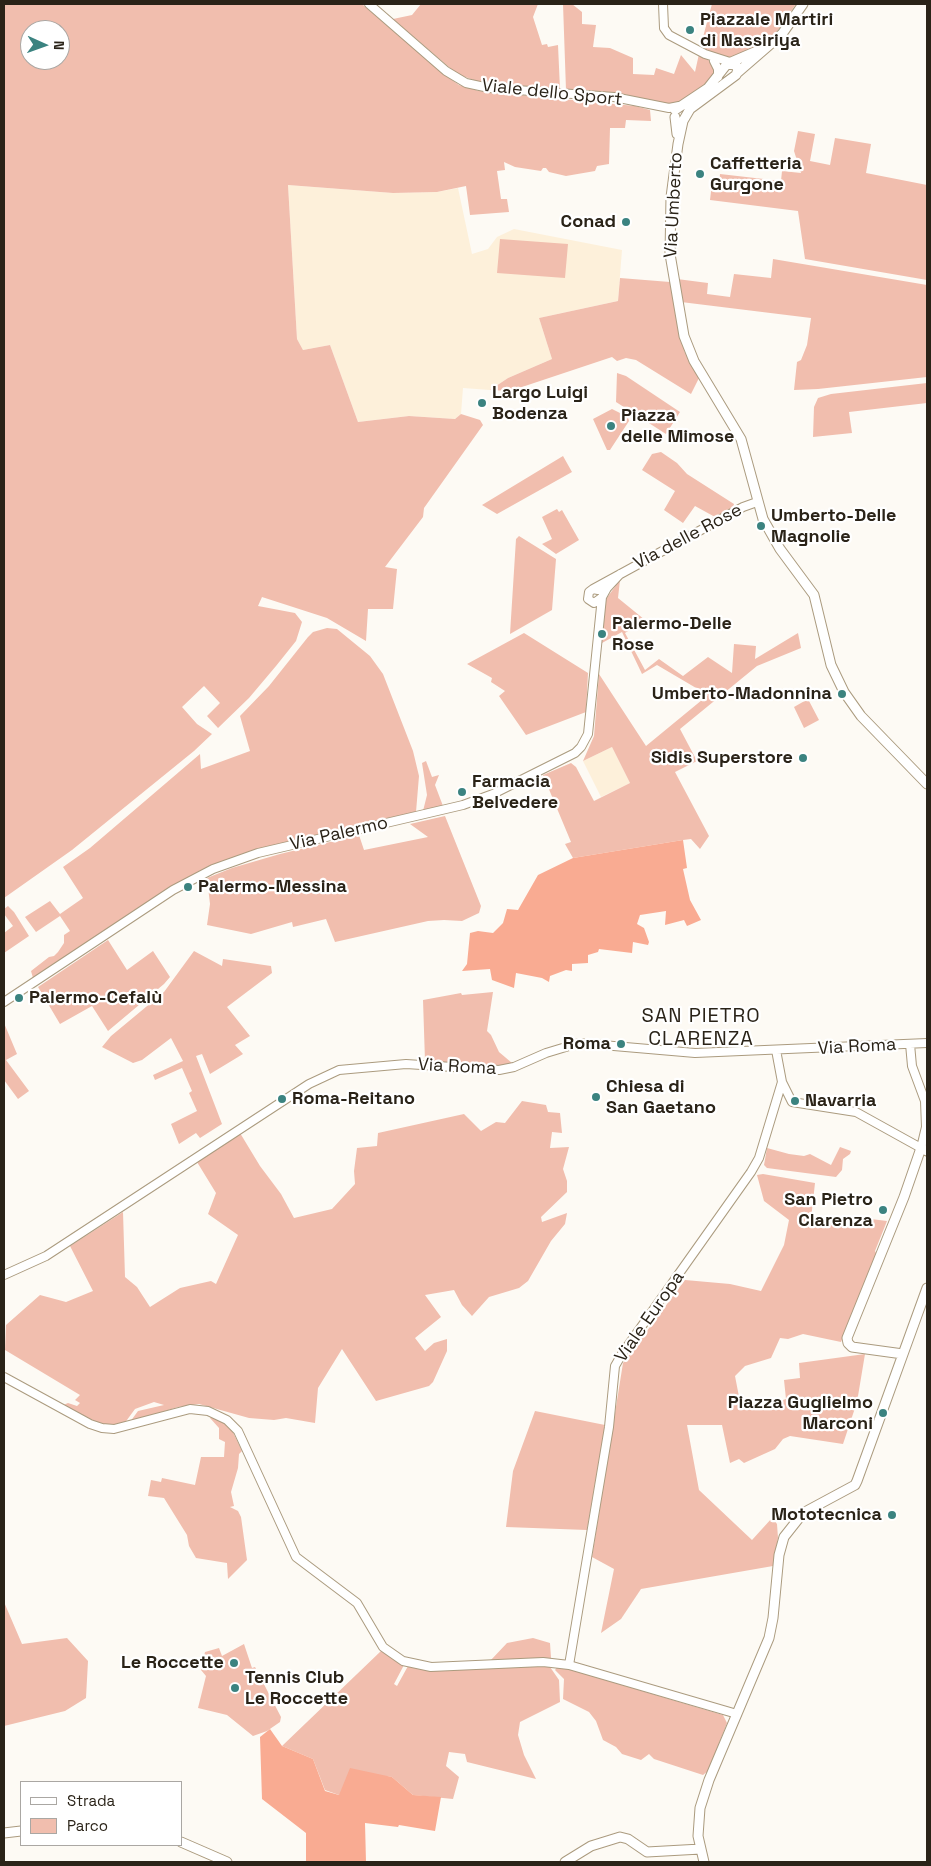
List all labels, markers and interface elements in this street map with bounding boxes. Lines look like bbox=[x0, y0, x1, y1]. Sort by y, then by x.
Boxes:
place label: Piazzale Martiri di Nassiriya bbox=[700, 9, 833, 52]
north arrow bbox=[20, 20, 70, 70]
marker: Piazzale Martiri di Nassiriya bbox=[684, 24, 696, 36]
text: N bbox=[50, 40, 68, 50]
street label: Viale dello Sport bbox=[481, 75, 623, 111]
street label: Via Umberto bbox=[660, 151, 688, 259]
place label: Caffetteria Gurgone bbox=[710, 153, 802, 195]
marker: Caffetteria Gurgone bbox=[694, 168, 706, 180]
place label: Conad bbox=[561, 211, 616, 233]
marker: Conad bbox=[620, 216, 632, 228]
place label: Largo Luigi Bodenza bbox=[492, 382, 588, 424]
marker: Largo Luigi Bodenza bbox=[476, 397, 488, 409]
place label: Piazza delle Mimose bbox=[621, 405, 734, 448]
marker: Piazza delle Mimose bbox=[605, 420, 617, 432]
street label: Via delle Rose bbox=[630, 499, 746, 575]
place label: Umberto-Delle Magnolie bbox=[771, 505, 896, 548]
marker: Umberto-Delle Magnolie bbox=[755, 520, 767, 532]
place label: Palermo-Delle Rose bbox=[612, 613, 732, 656]
marker: Palermo-Delle Rose bbox=[596, 628, 608, 640]
place label: Umberto-Madonnina bbox=[652, 683, 832, 705]
marker: Umberto-Madonnina bbox=[836, 688, 848, 700]
place label: Sidis Superstore bbox=[651, 747, 793, 769]
marker: Sidis Superstore bbox=[797, 752, 809, 764]
place label: Farmacia Belvedere bbox=[472, 771, 558, 814]
marker: Farmacia Belvedere bbox=[456, 786, 468, 798]
street label: Via Palermo bbox=[288, 812, 390, 856]
place label: Palermo-Messina bbox=[198, 876, 347, 898]
marker: Palermo-Messina bbox=[182, 881, 194, 893]
place label: Palermo-Cefalù bbox=[29, 987, 162, 1009]
marker: Palermo-Cefalù bbox=[13, 992, 25, 1004]
district label: SAN PIETRO CLARENZA bbox=[640, 1005, 762, 1052]
place label: Roma bbox=[563, 1033, 611, 1055]
street label: Via Roma bbox=[817, 1034, 897, 1060]
marker: Roma bbox=[615, 1038, 627, 1050]
street label: Via Roma bbox=[417, 1054, 497, 1080]
place label: Chiesa di San Gaetano bbox=[606, 1076, 716, 1118]
place label: Roma-Reitano bbox=[292, 1088, 415, 1110]
place label: Navarria bbox=[805, 1090, 876, 1112]
marker: Chiesa di San Gaetano bbox=[590, 1091, 602, 1103]
marker: Roma-Reitano bbox=[276, 1093, 288, 1105]
marker: Navarria bbox=[789, 1095, 801, 1107]
place label: San Pietro Clarenza bbox=[784, 1189, 873, 1232]
marker: San Pietro Clarenza bbox=[877, 1204, 889, 1216]
street label: Viale Europa bbox=[611, 1267, 689, 1367]
place label: Piazza Guglielmo Marconi bbox=[728, 1392, 873, 1435]
marker: Piazza Guglielmo Marconi bbox=[877, 1407, 889, 1419]
place label: Mototecnica bbox=[771, 1504, 882, 1526]
marker: Mototecnica bbox=[886, 1509, 898, 1521]
place label: Le Roccette bbox=[121, 1652, 224, 1674]
marker: Le Roccette bbox=[228, 1657, 240, 1669]
place label: Tennis Club Le Roccette bbox=[245, 1667, 348, 1710]
marker: Tennis Club Le Roccette bbox=[229, 1682, 241, 1694]
legend bbox=[20, 1781, 182, 1846]
text: Strada bbox=[67, 1791, 115, 1810]
text: Parco bbox=[67, 1816, 108, 1835]

